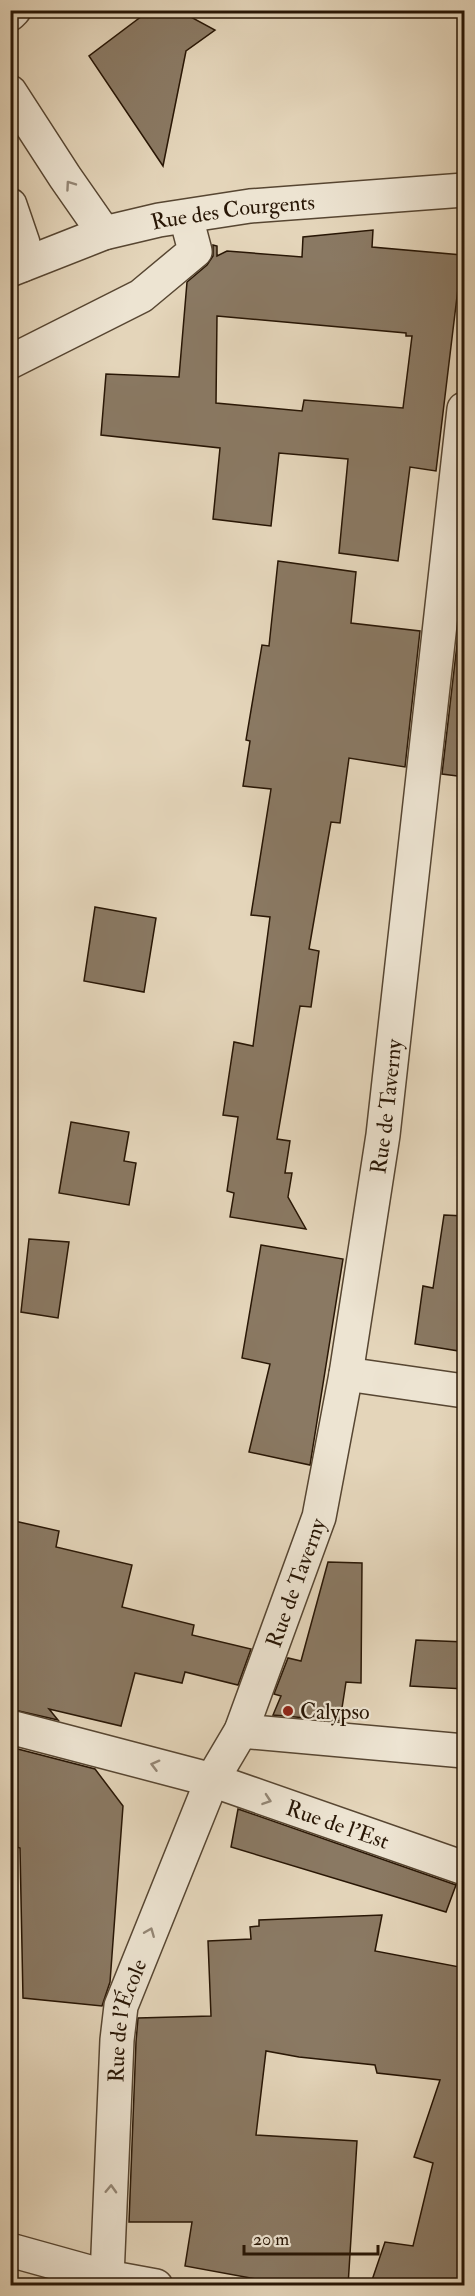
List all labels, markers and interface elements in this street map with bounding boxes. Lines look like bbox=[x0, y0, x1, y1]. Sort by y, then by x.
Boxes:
one-way arrow bbox=[66, 180, 77, 191]
street label: Rue des Courgents bbox=[148, 188, 316, 236]
street label: Rue de Taverny bbox=[364, 1037, 409, 1176]
street label: Rue de Taverny bbox=[260, 1514, 333, 1651]
place label: Calypso bbox=[300, 1698, 370, 1727]
marker: Calypso bbox=[281, 1704, 295, 1718]
one-way arrow bbox=[150, 1760, 160, 1773]
one-way arrow bbox=[261, 1792, 272, 1805]
street label: Rue de l'Est bbox=[282, 1794, 393, 1856]
one-way arrow bbox=[143, 1927, 156, 1938]
street label: Rue de l'École bbox=[102, 1955, 154, 2083]
one-way arrow bbox=[104, 2184, 117, 2193]
scale bar bbox=[244, 2218, 378, 2256]
text: 20 m bbox=[253, 2228, 289, 2251]

